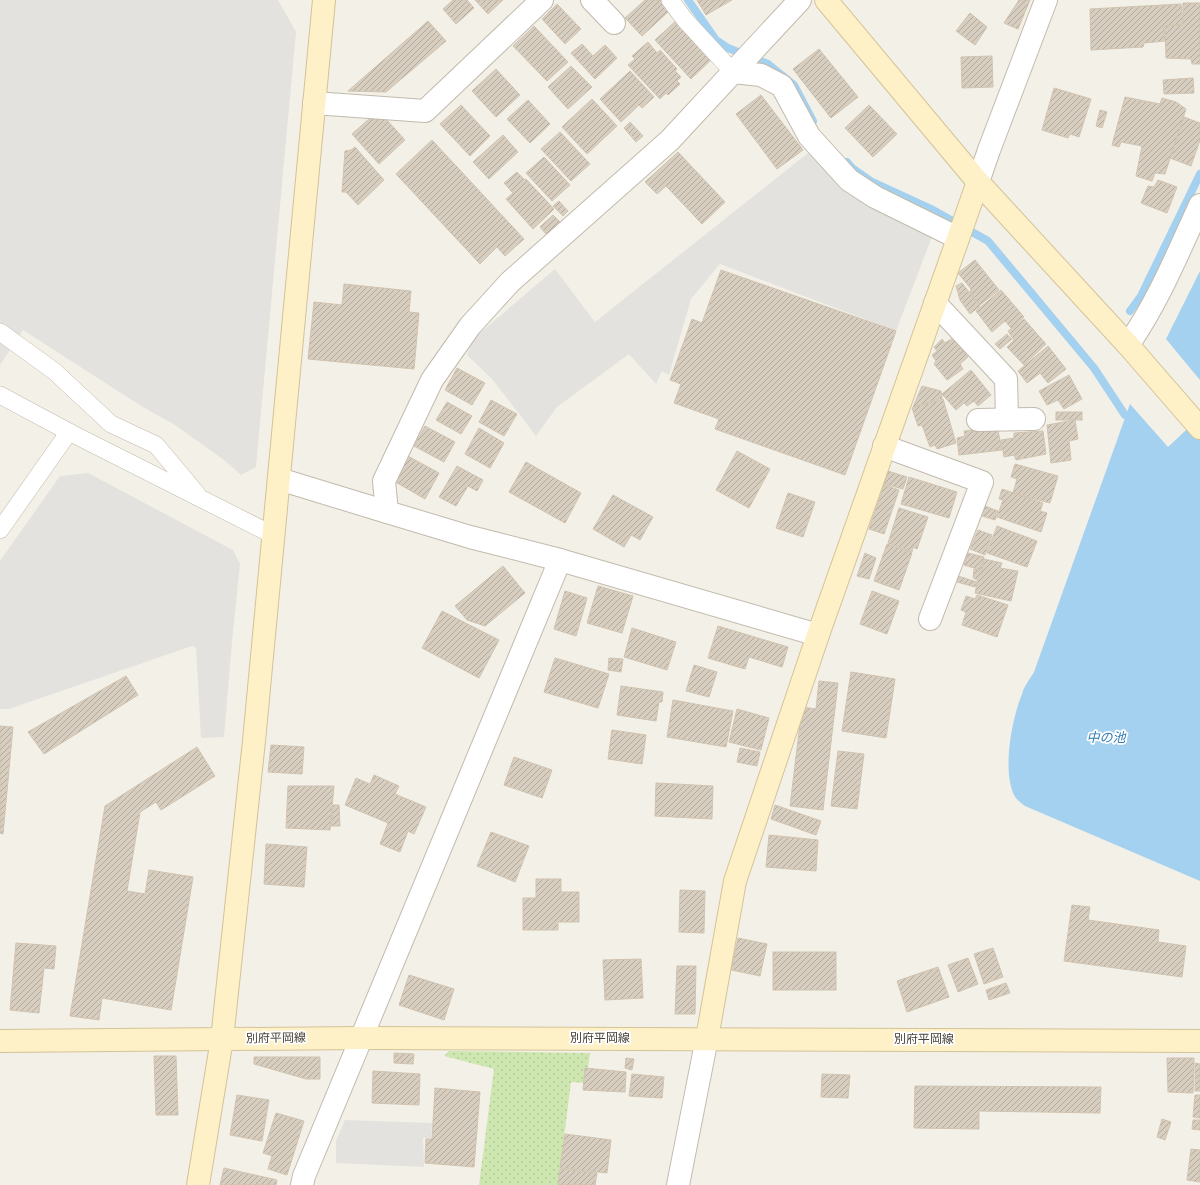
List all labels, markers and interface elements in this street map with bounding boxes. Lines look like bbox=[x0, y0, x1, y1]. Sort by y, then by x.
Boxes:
water label: 中の池 bbox=[1086, 729, 1127, 747]
street label: 別府平岡線 bbox=[246, 1029, 306, 1047]
street label: 別府平岡線 bbox=[570, 1030, 630, 1046]
street label: 別府平岡線 bbox=[894, 1031, 954, 1047]

